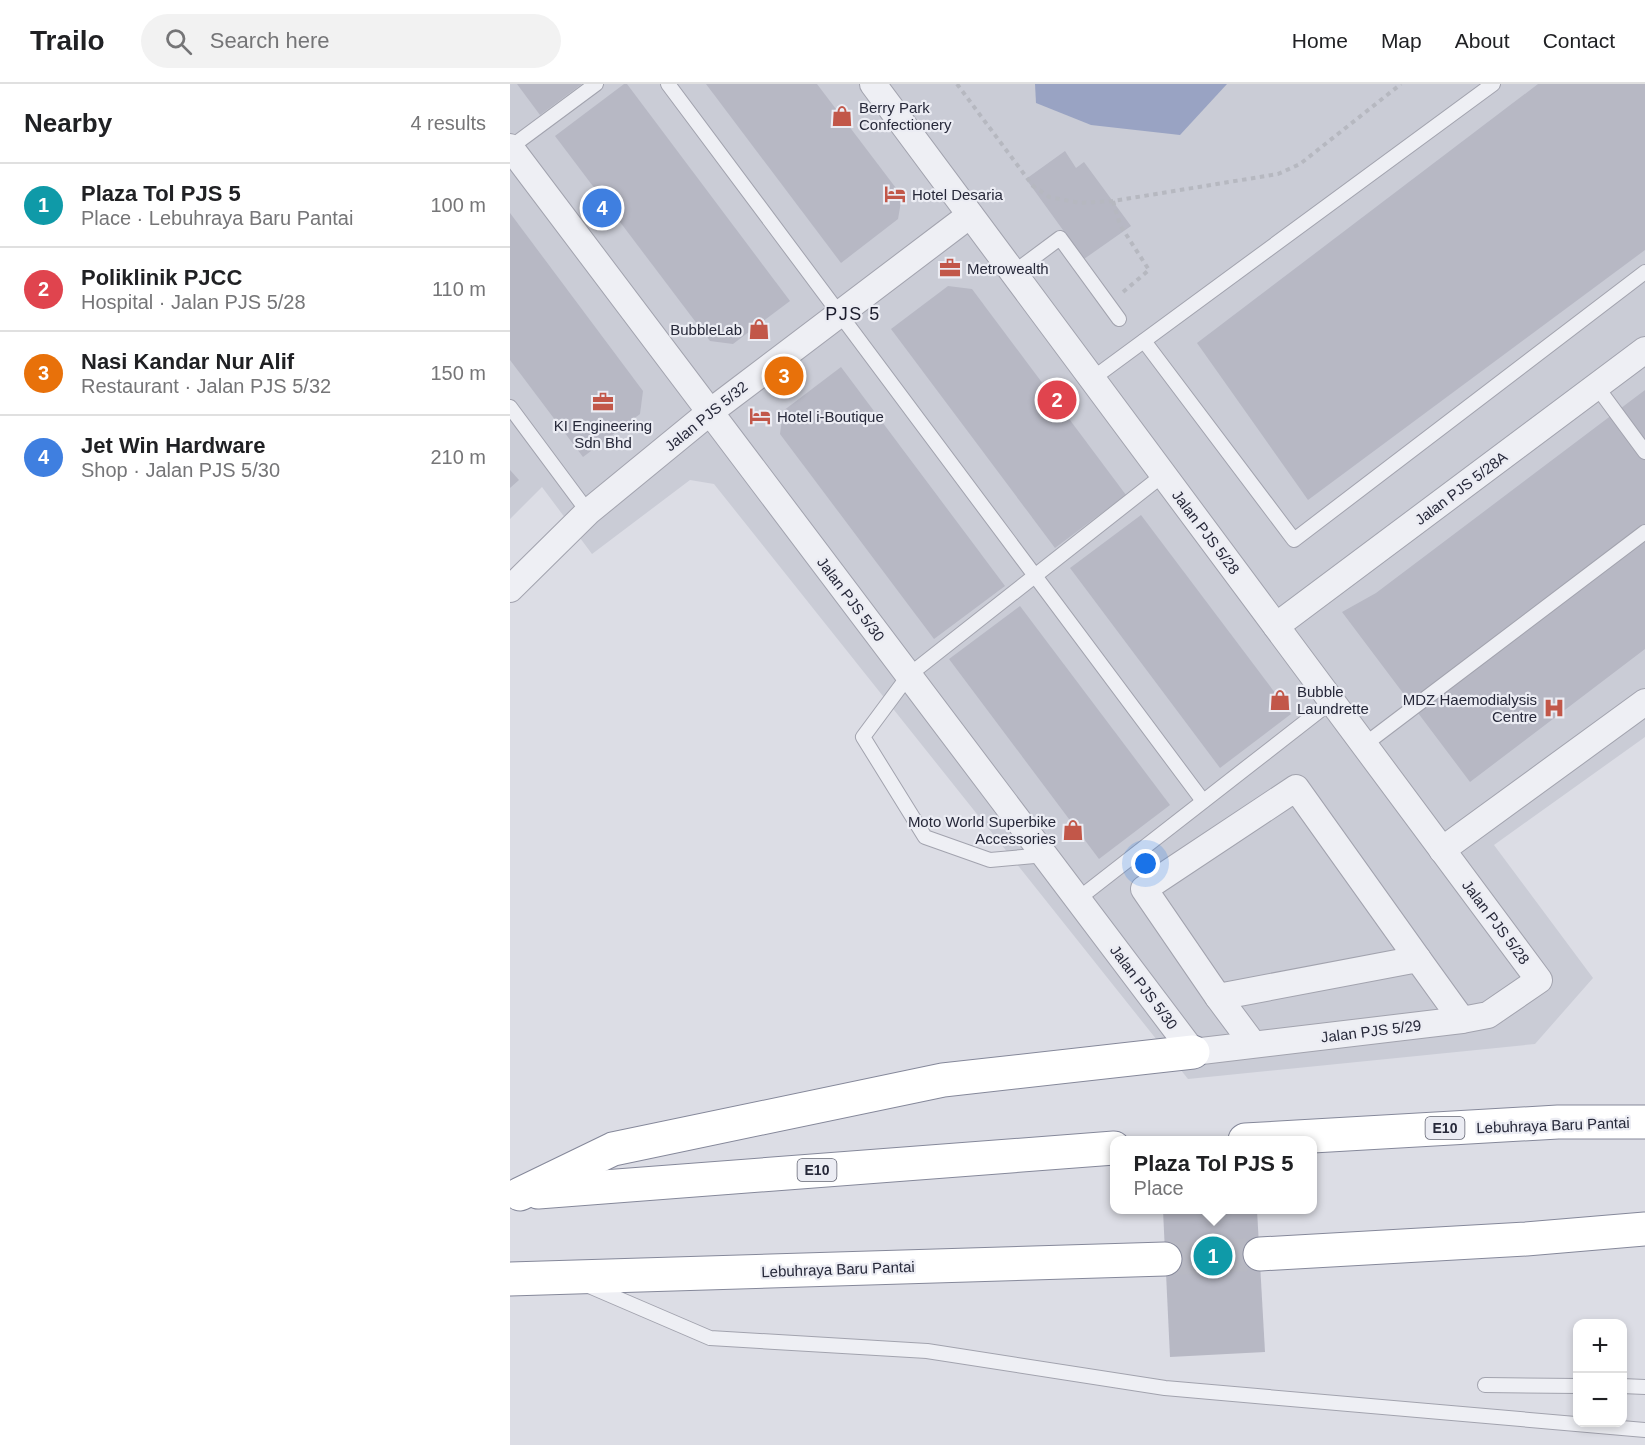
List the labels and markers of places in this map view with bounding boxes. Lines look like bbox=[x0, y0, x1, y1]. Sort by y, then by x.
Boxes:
place label: Berry Park Confectionery bbox=[859, 99, 952, 133]
shop icon: Berry Park Confectionery bbox=[830, 104, 854, 128]
hotel icon: Hotel Desaria bbox=[883, 182, 907, 206]
pin: 4 bbox=[582, 186, 622, 230]
place label: Hotel Desaria bbox=[912, 186, 1004, 203]
office icon: Metrowealth bbox=[938, 256, 962, 280]
place label: Metrowealth bbox=[967, 260, 1049, 277]
shop icon: BubbleLab bbox=[747, 317, 771, 341]
place label: BubbleLab bbox=[670, 321, 742, 338]
pin: 3 bbox=[764, 354, 804, 398]
pin: 2 bbox=[1038, 378, 1076, 422]
office icon: KI Engineering Sdn Bhd bbox=[591, 390, 615, 414]
hotel icon: Hotel i-Boutique bbox=[748, 404, 772, 428]
place label: Hotel i-Boutique bbox=[777, 408, 884, 425]
place label: KI Engineering Sdn Bhd bbox=[554, 417, 652, 451]
place label: Bubble Laundrette bbox=[1297, 683, 1369, 717]
shop icon: Bubble Laundrette bbox=[1268, 688, 1292, 712]
place label: MDZ Haemodialysis Centre bbox=[1403, 691, 1537, 725]
hospital icon: MDZ Haemodialysis Centre bbox=[1542, 696, 1566, 720]
place label: Moto World Superbike Accessories bbox=[908, 813, 1056, 847]
shop icon: Moto World Superbike Accessories bbox=[1061, 818, 1085, 842]
pin: 1 bbox=[1194, 1234, 1232, 1278]

